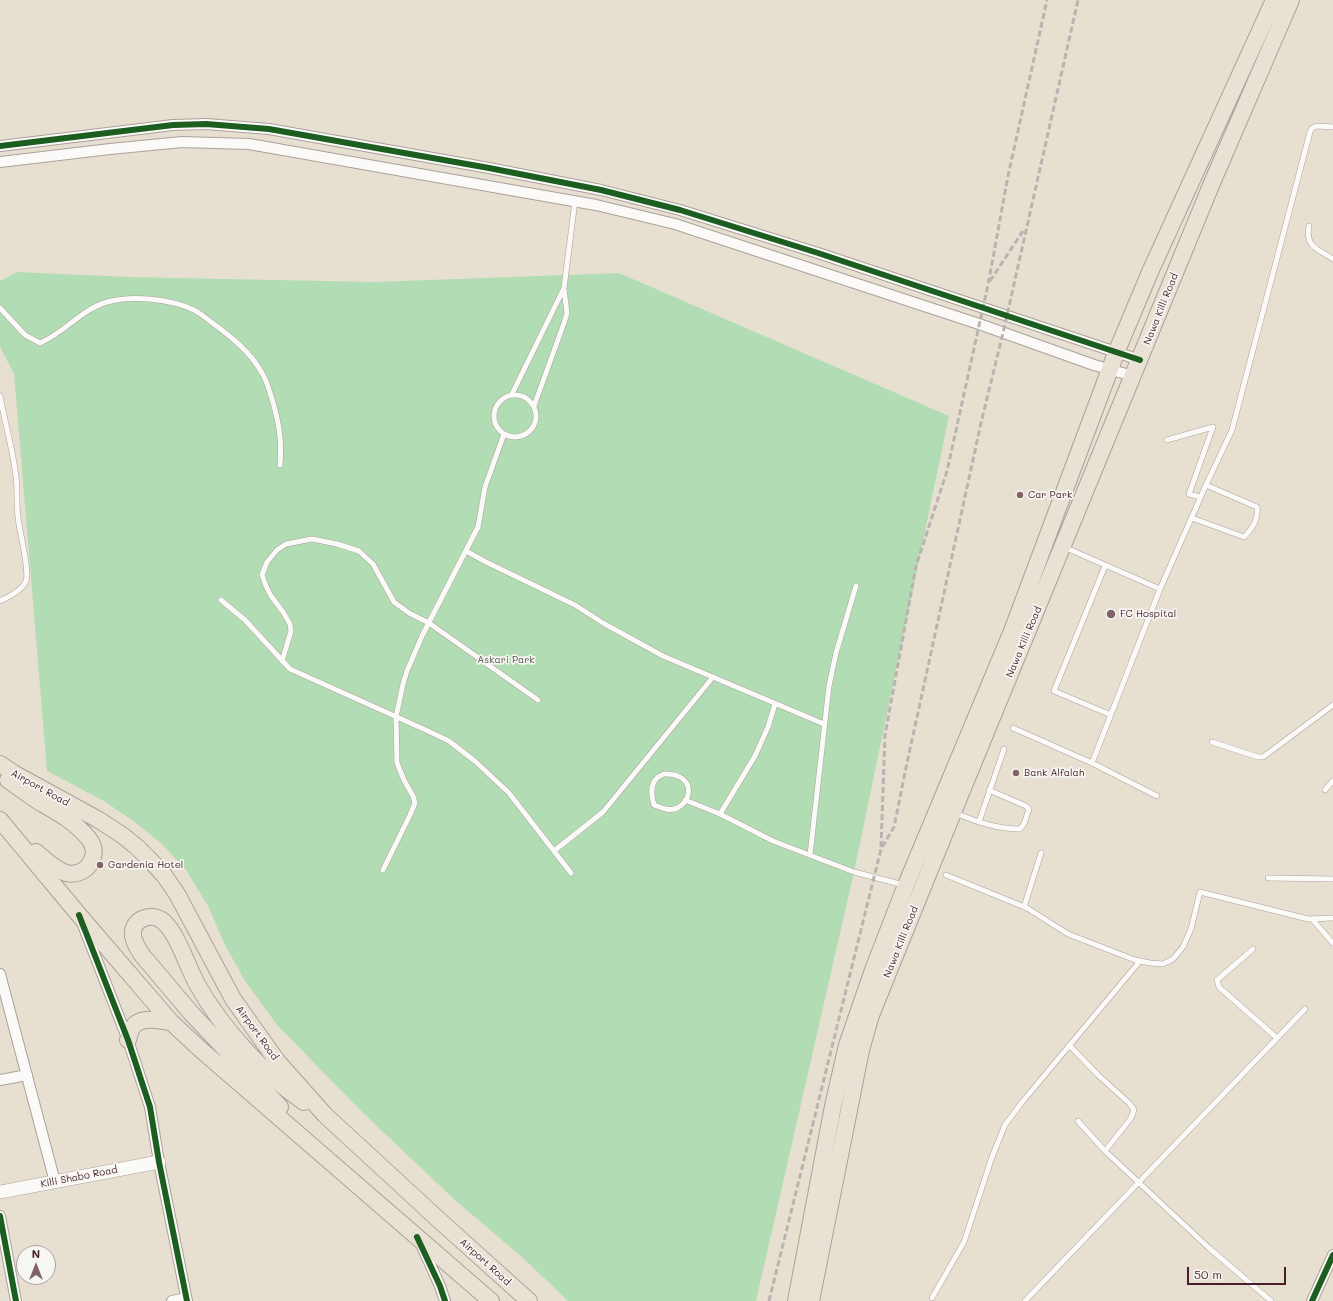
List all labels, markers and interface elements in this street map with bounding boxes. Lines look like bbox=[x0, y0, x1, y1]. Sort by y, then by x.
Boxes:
street label: Nawa Killi Road bbox=[1141, 271, 1181, 347]
place label: Car Park bbox=[1028, 489, 1072, 501]
marker: Car Park bbox=[1015, 490, 1025, 500]
street label: Nawa Killi Road bbox=[1004, 605, 1044, 679]
marker: FC Hospital bbox=[1105, 608, 1117, 620]
place label: FC Hospital bbox=[1120, 608, 1176, 620]
park label: Askari Park bbox=[477, 654, 535, 666]
street label: Airport Road bbox=[9, 767, 71, 809]
place label: Bank Alfalah bbox=[1024, 767, 1084, 779]
marker: Bank Alfalah bbox=[1011, 768, 1021, 778]
place label: Gardenia Hotel bbox=[108, 859, 183, 871]
marker: Gardenia Hotel bbox=[95, 860, 105, 870]
street label: Nawa Killi Road bbox=[881, 904, 921, 980]
street label: Airport Road bbox=[233, 1003, 281, 1063]
street label: Killi Shabo Road bbox=[39, 1164, 119, 1190]
street label: Airport Road bbox=[457, 1236, 513, 1288]
north arrow bbox=[16, 1245, 56, 1285]
text: N bbox=[32, 1246, 40, 1261]
scale bar bbox=[1189, 1259, 1288, 1285]
text: 50 m bbox=[1194, 1266, 1222, 1282]

